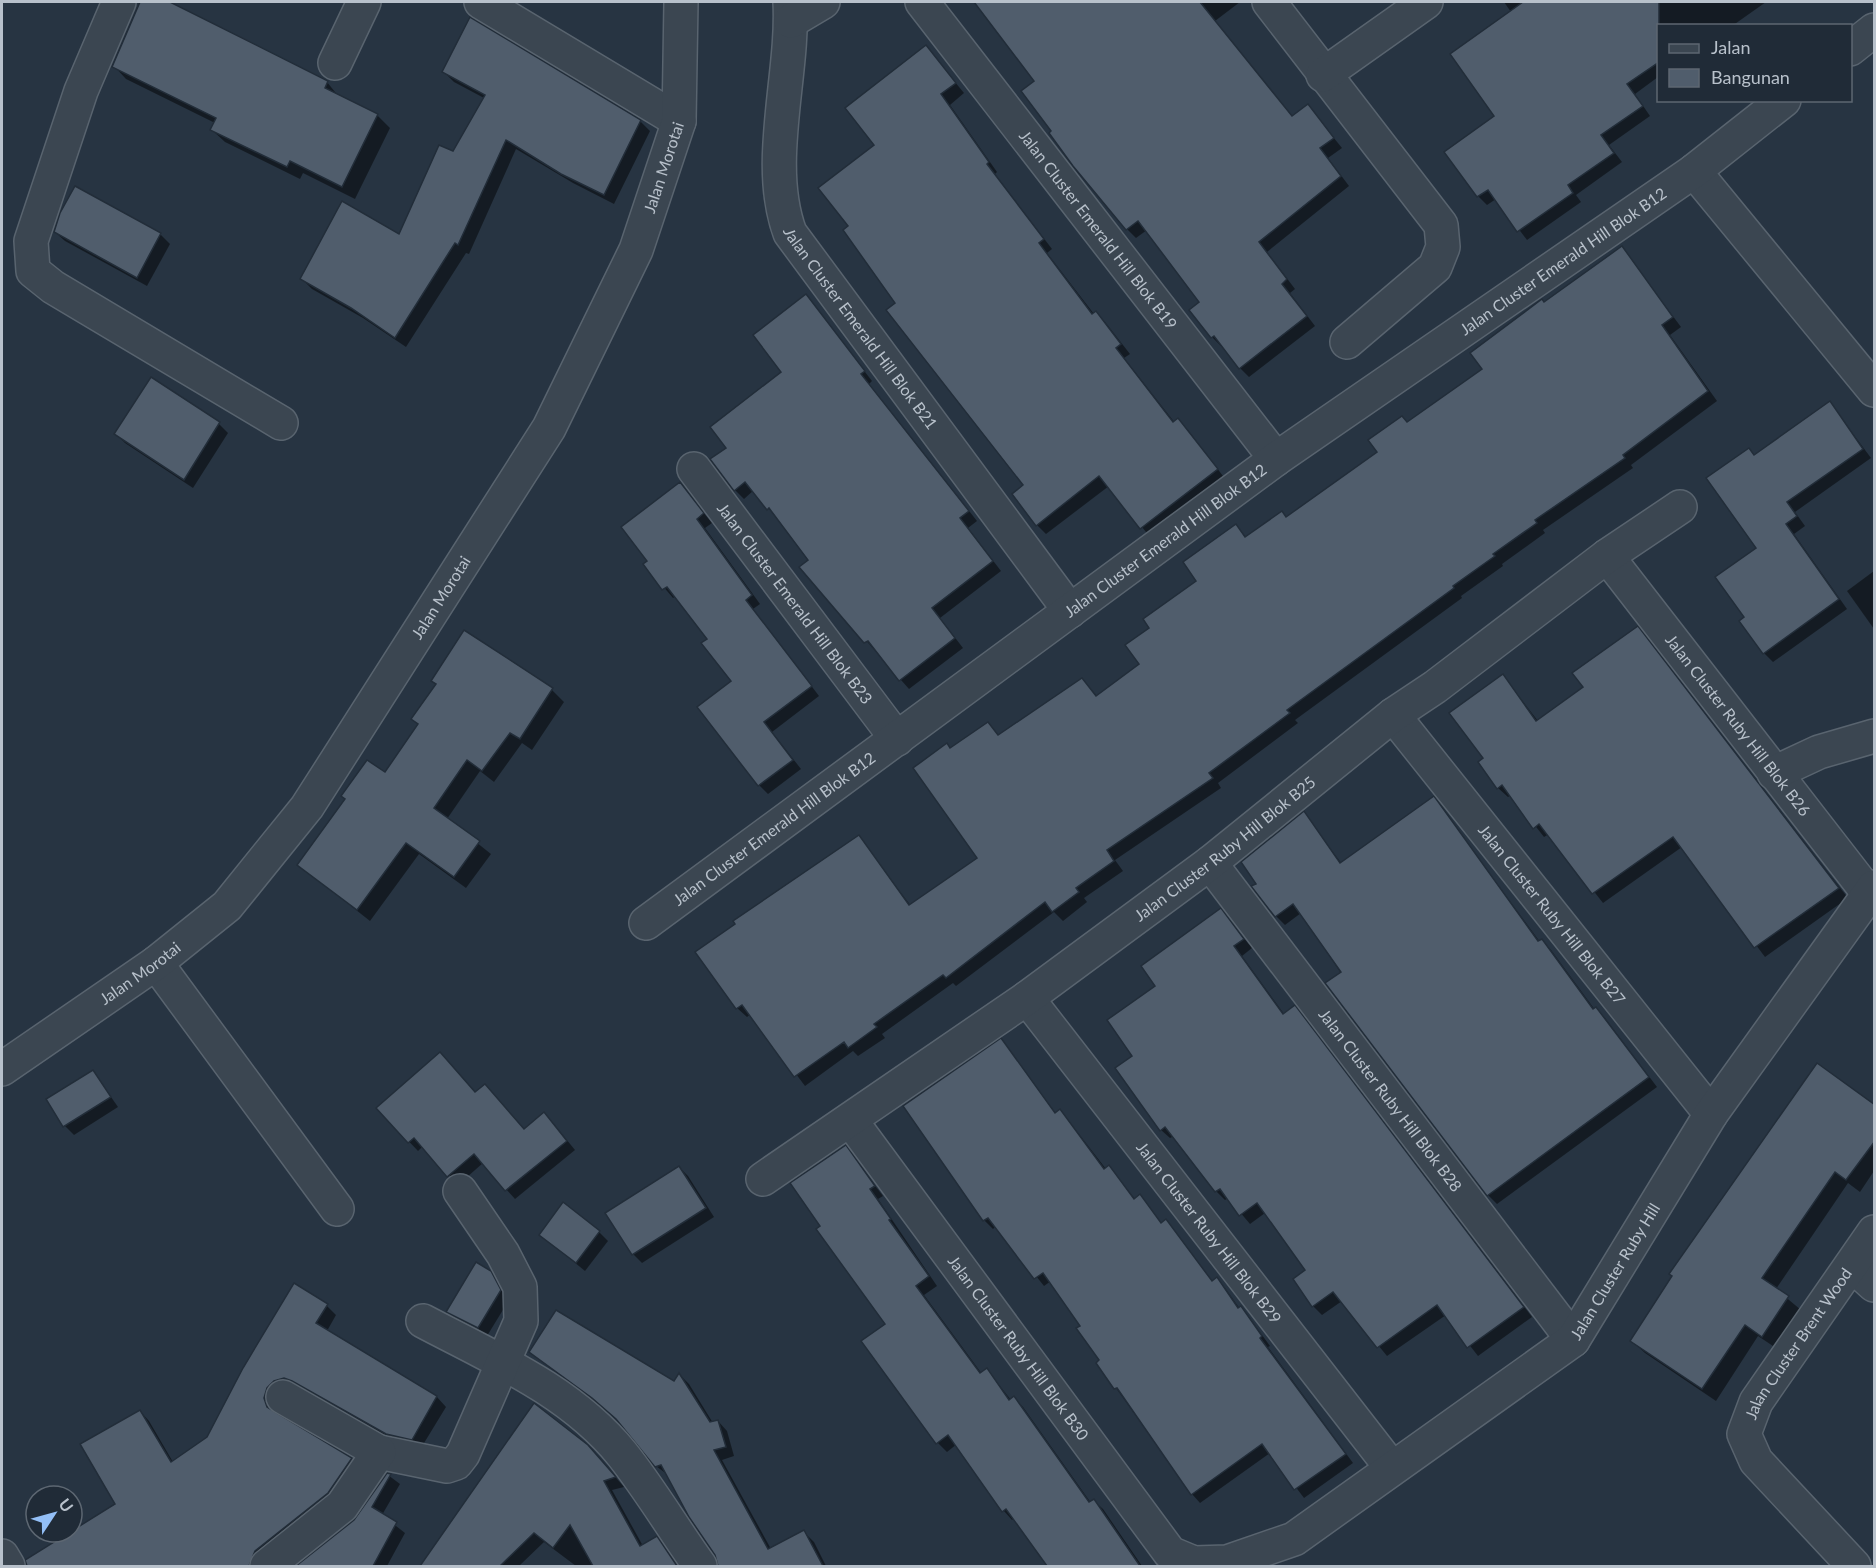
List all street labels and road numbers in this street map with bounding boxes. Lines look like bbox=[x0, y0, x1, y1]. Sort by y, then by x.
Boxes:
street label: Jalan Morotai bbox=[639, 119, 687, 215]
street label: Jalan Cluster Emerald Hill Blok B19 bbox=[1016, 126, 1182, 333]
street label: Jalan Cluster Emerald Hill Blok B12 bbox=[1456, 183, 1670, 339]
street label: Jalan Cluster Emerald Hill Blok B21 bbox=[780, 225, 942, 432]
street label: Jalan Cluster Emerald Hill Blok B12 bbox=[1060, 459, 1270, 621]
street label: Jalan Cluster Emerald Hill Blok B23 bbox=[714, 499, 877, 707]
street label: Jalan Morotai bbox=[407, 552, 474, 642]
street label: Jalan Cluster Ruby Hill Blok B26 bbox=[1662, 630, 1815, 819]
street label: Jalan Cluster Emerald Hill Blok B12 bbox=[669, 748, 879, 909]
street label: Jalan Cluster Ruby Hill Blok B25 bbox=[1130, 772, 1319, 925]
street label: Jalan Cluster Ruby Hill Blok B27 bbox=[1475, 820, 1630, 1008]
street label: Jalan Morotai bbox=[96, 937, 184, 1008]
street label: Jalan Cluster Ruby Hill Blok B28 bbox=[1315, 1005, 1466, 1195]
street label: Jalan Cluster Ruby Hill Blok B29 bbox=[1133, 1138, 1286, 1327]
street label: Jalan Cluster Ruby Hill bbox=[1566, 1199, 1663, 1343]
street label: Jalan Cluster Ruby Hill Blok B30 bbox=[945, 1252, 1093, 1443]
street label: Jalan Cluster Brent Wood bbox=[1740, 1264, 1855, 1422]

